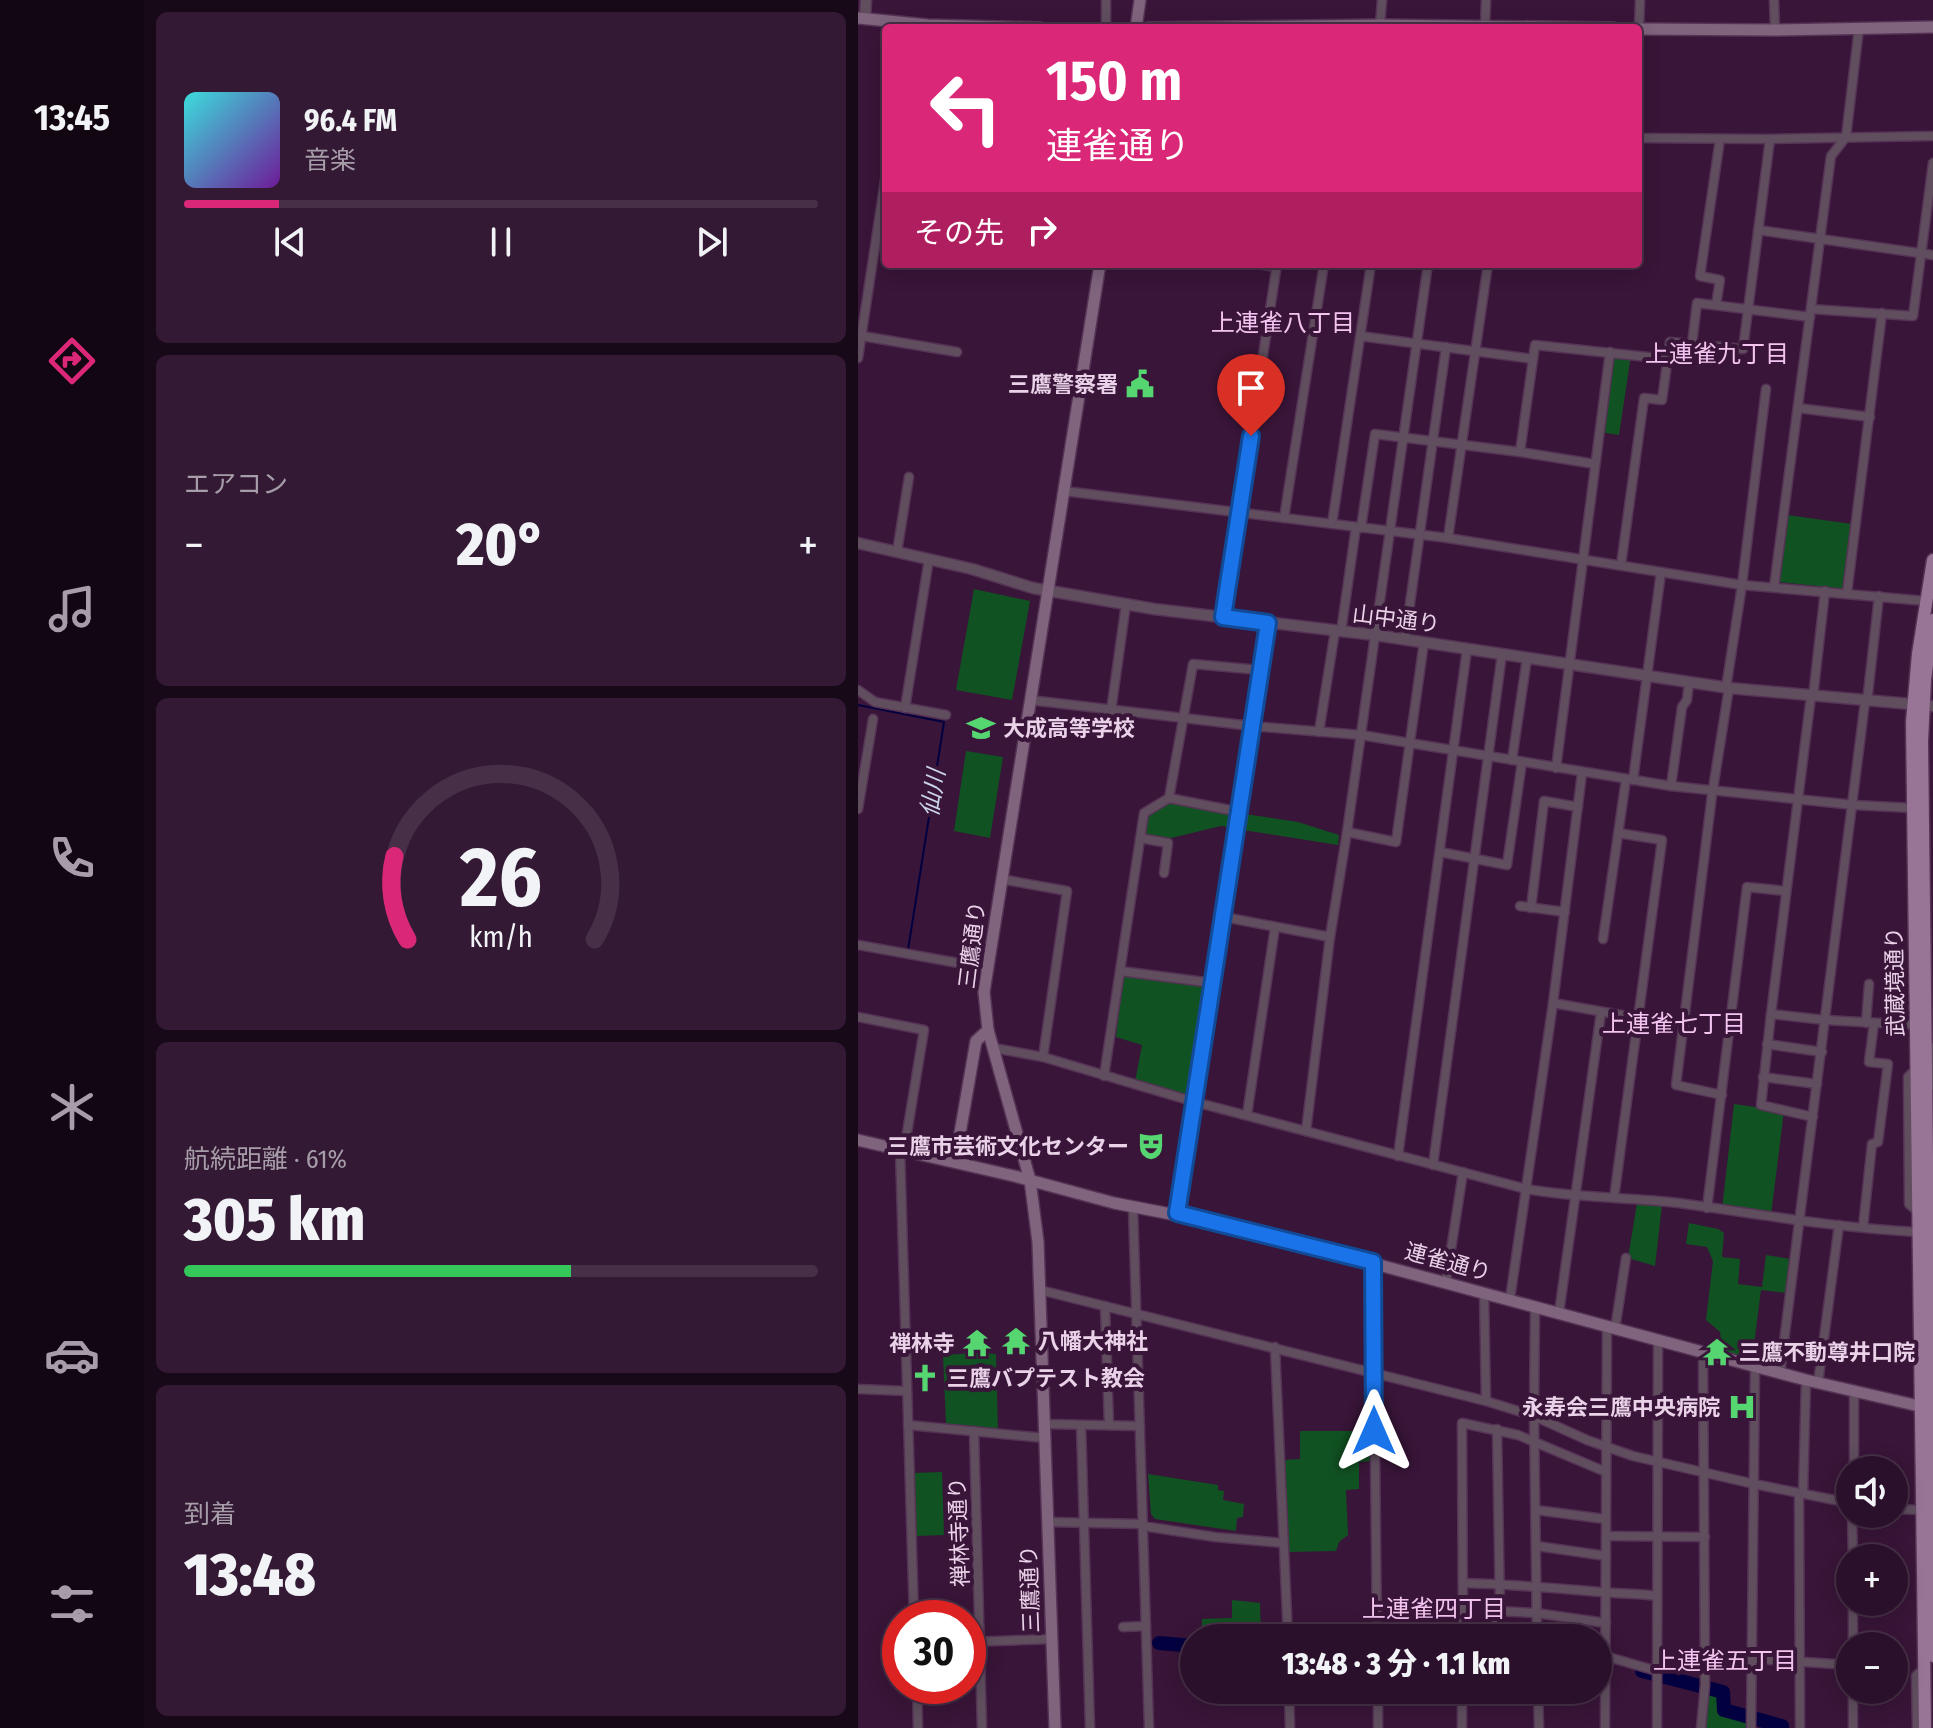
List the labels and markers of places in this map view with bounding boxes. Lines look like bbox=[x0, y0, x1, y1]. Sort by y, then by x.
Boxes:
pin bbox=[1217, 354, 1285, 436]
public building icon: 三鷹警察署 bbox=[1125, 369, 1155, 399]
place label: 三鷹警察署 bbox=[1008, 371, 1118, 398]
school or university icon: 大成高等学校 bbox=[966, 713, 996, 743]
place label: 大成高等学校 bbox=[1003, 715, 1135, 742]
theatre icon: 三鷹市芸術文化センター bbox=[1136, 1131, 1166, 1161]
place label: 三鷹市芸術文化センター bbox=[887, 1133, 1129, 1160]
temple icon: 八幡大神社 bbox=[1001, 1326, 1031, 1356]
temple icon: 禅林寺 bbox=[962, 1328, 992, 1358]
place label: 八幡大神社 bbox=[1038, 1328, 1148, 1355]
place label: 禅林寺 bbox=[889, 1330, 955, 1357]
temple icon: 三鷹不動尊井口院 bbox=[1702, 1337, 1732, 1367]
place label: 三鷹不動尊井口院 bbox=[1739, 1339, 1915, 1366]
church icon: 三鷹バプテスト教会 bbox=[910, 1363, 940, 1393]
place label: 三鷹バプテスト教会 bbox=[947, 1365, 1145, 1392]
hospital icon: 永寿会三鷹中央病院 bbox=[1727, 1392, 1757, 1422]
place label: 永寿会三鷹中央病院 bbox=[1522, 1394, 1720, 1421]

